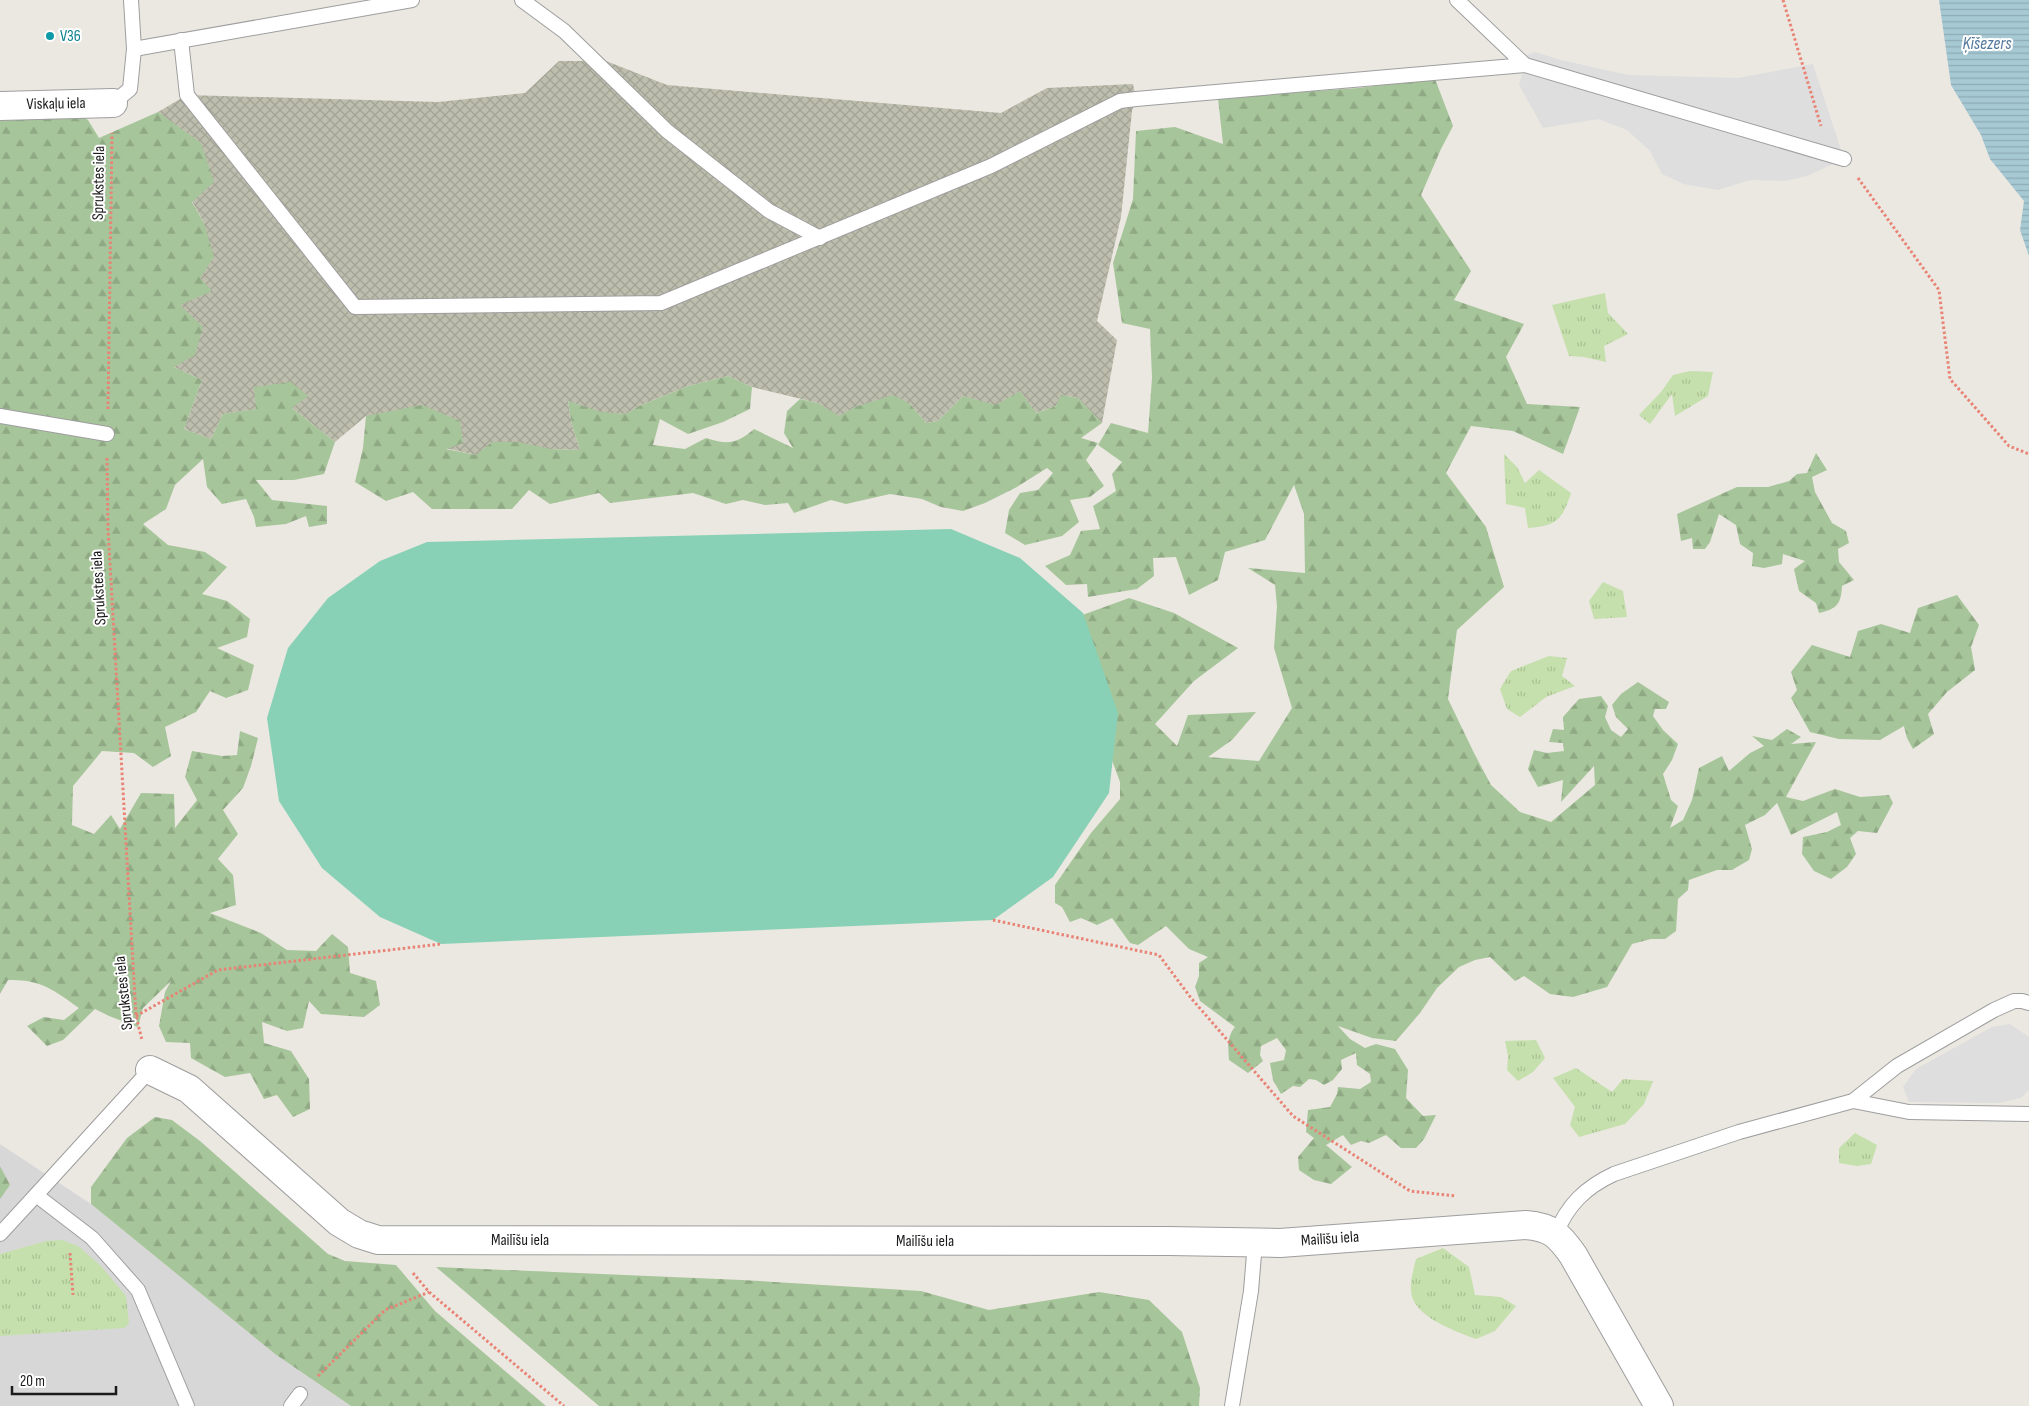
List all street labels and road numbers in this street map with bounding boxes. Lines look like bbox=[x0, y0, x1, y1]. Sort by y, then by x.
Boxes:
street label: Viskaļu iela bbox=[26, 94, 86, 114]
street label: Sprukstes iela bbox=[89, 146, 109, 220]
street label: Sprukstes iela bbox=[88, 550, 110, 626]
street label: Sprukstes iela bbox=[111, 955, 137, 1031]
street label: Mailīšu iela bbox=[1300, 1227, 1360, 1251]
street label: Mailīšu iela bbox=[491, 1231, 549, 1250]
street label: Mailīšu iela bbox=[896, 1232, 954, 1251]

